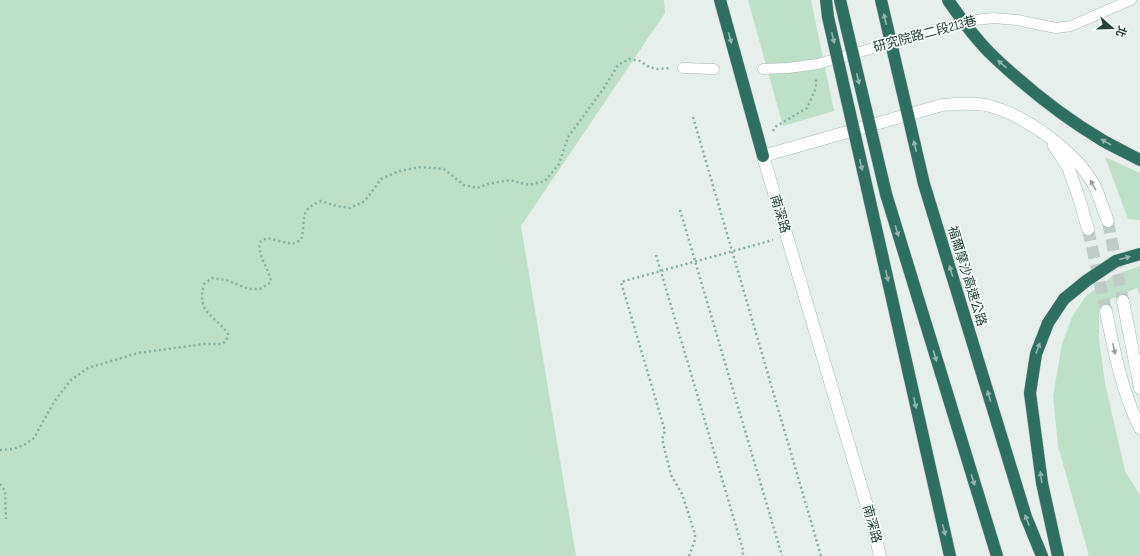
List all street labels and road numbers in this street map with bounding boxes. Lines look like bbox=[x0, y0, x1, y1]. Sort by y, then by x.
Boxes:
street label: 研究院路二段213巷 bbox=[872, 13, 978, 55]
street label: 南深路 bbox=[767, 193, 793, 235]
street label: 福爾摩沙高速公路 bbox=[944, 224, 990, 328]
street label: 南深路 bbox=[859, 503, 885, 545]

